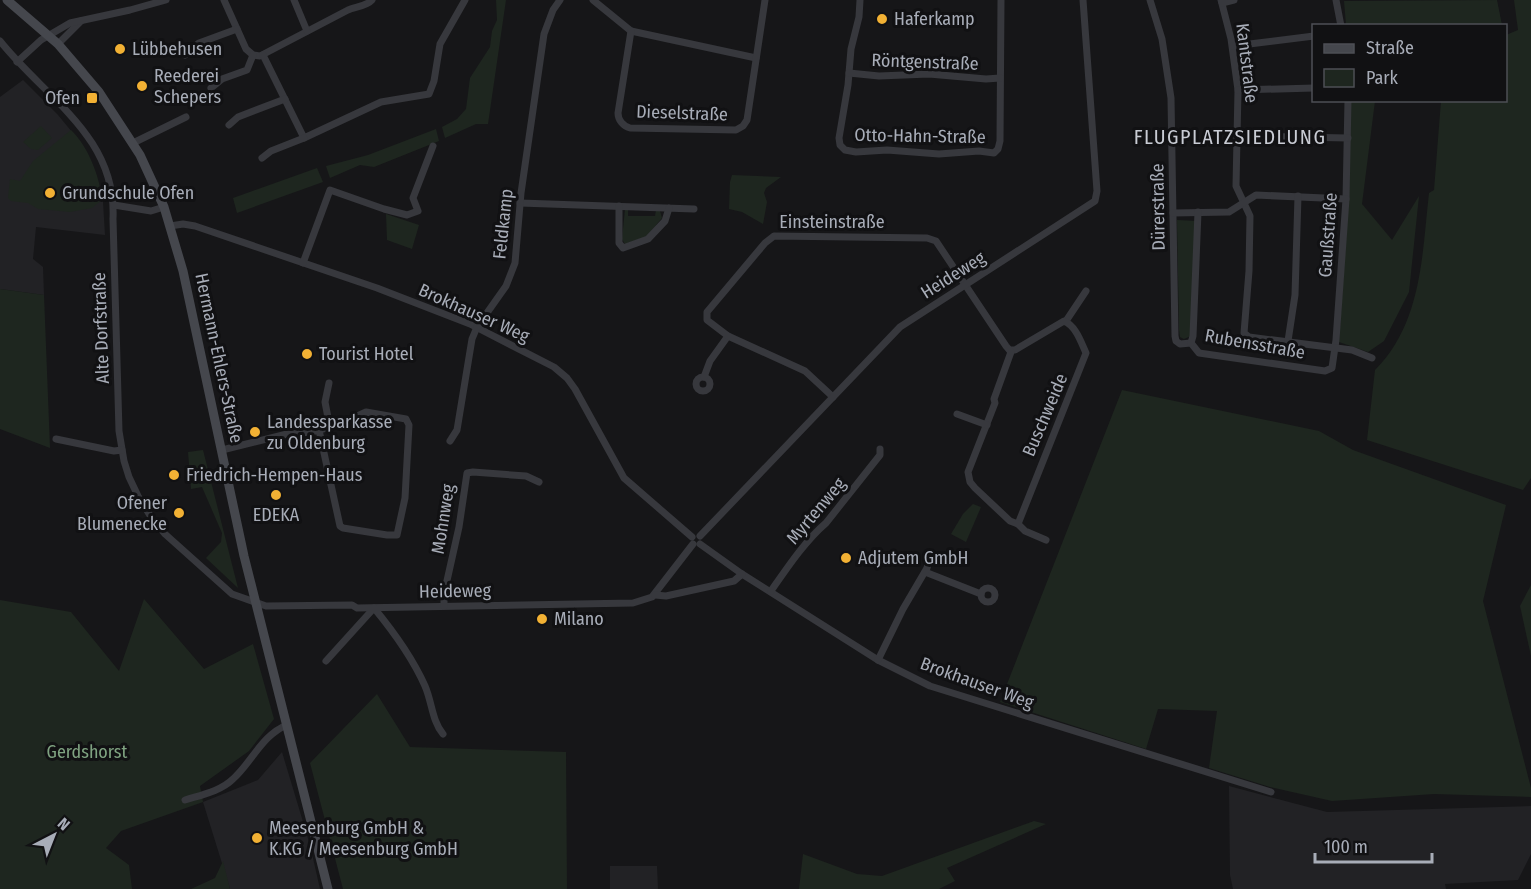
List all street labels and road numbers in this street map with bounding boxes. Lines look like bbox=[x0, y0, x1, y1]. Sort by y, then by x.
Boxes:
street label: Kantstraße bbox=[1231, 22, 1263, 104]
street label: Röntgenstraße bbox=[871, 49, 979, 75]
street label: Dieselstraße bbox=[636, 100, 728, 126]
street label: Otto-Hahn-Straße bbox=[854, 124, 986, 148]
street label: Dürerstraße bbox=[1146, 163, 1170, 251]
street label: Feldkamp bbox=[488, 188, 518, 260]
street label: Gaußstraße bbox=[1314, 192, 1342, 278]
street label: Einsteinstraße bbox=[779, 211, 885, 233]
street label: Heideweg bbox=[917, 246, 990, 303]
street label: Hermann-Ehlers-Straße bbox=[190, 271, 248, 445]
street label: Alte Dorfstraße bbox=[88, 272, 114, 384]
street label: Brokhauser Weg bbox=[415, 279, 533, 347]
street label: Rubensstraße bbox=[1203, 324, 1307, 364]
street label: Buschweide bbox=[1018, 370, 1072, 460]
street label: Myrtenweg bbox=[782, 473, 851, 549]
street label: Mohnweg bbox=[427, 482, 459, 555]
street label: Heideweg bbox=[419, 579, 492, 603]
street label: Brokhauser Weg bbox=[917, 652, 1037, 714]

